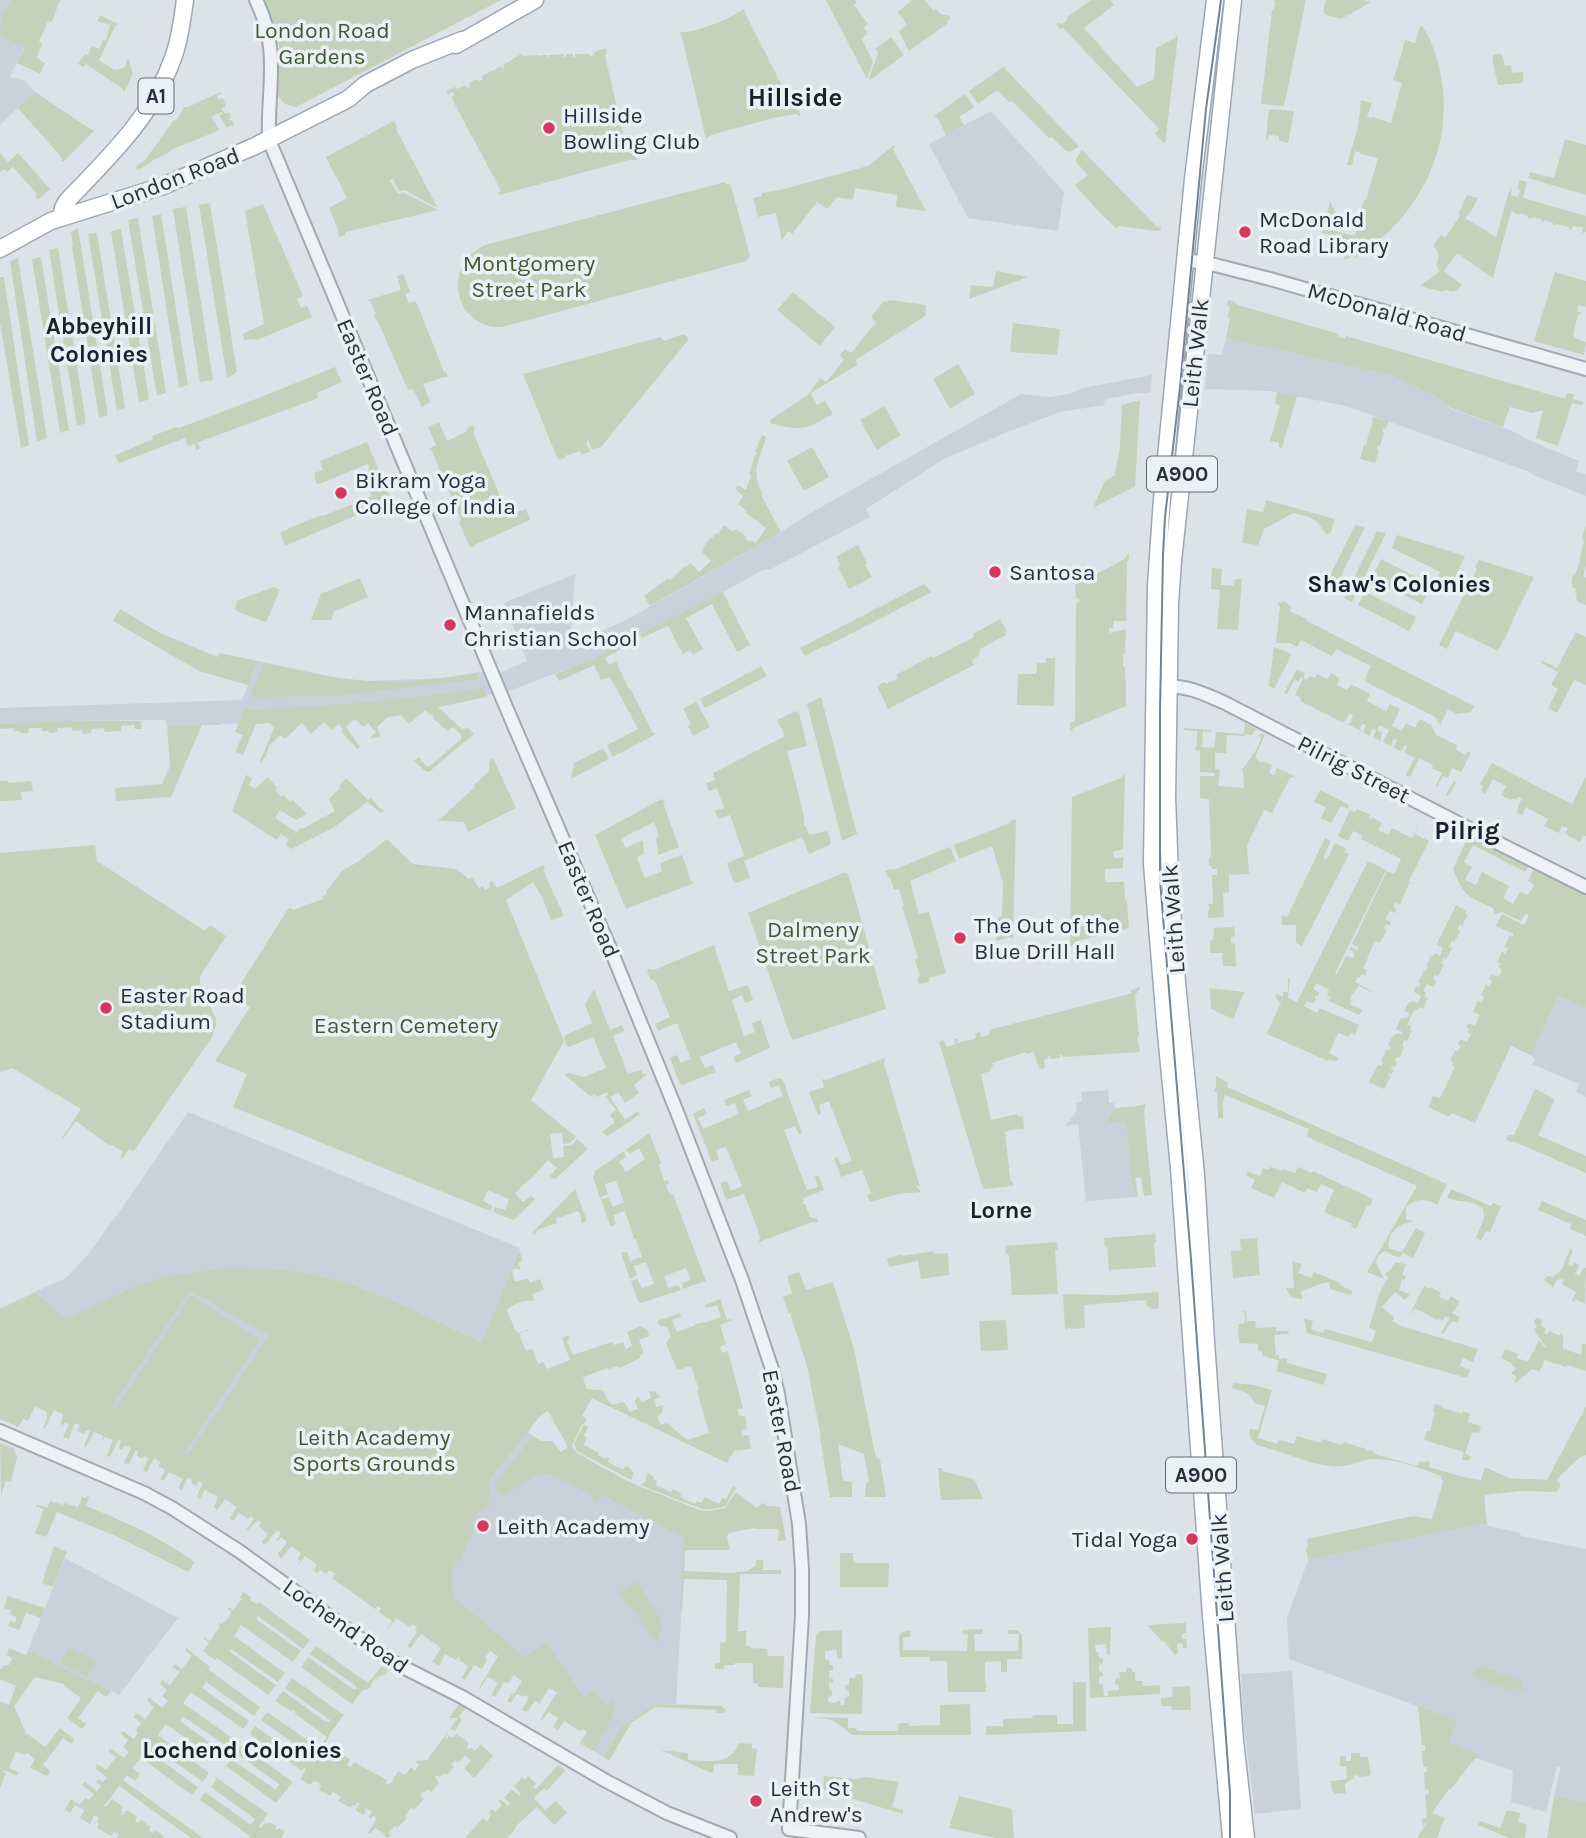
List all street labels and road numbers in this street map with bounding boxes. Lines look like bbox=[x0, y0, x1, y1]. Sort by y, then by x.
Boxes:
road number: A1 bbox=[138, 78, 174, 114]
street label: London Road bbox=[107, 142, 243, 215]
street label: McDonald Road bbox=[1304, 277, 1469, 348]
street label: Leith Walk bbox=[1176, 297, 1215, 409]
street label: Easter Road bbox=[331, 314, 404, 440]
road number: A900 bbox=[1147, 456, 1217, 491]
street label: Pilrig Street bbox=[1293, 730, 1415, 810]
street label: Easter Road bbox=[552, 836, 625, 962]
street label: Leith Walk bbox=[1156, 863, 1191, 974]
street label: Easter Road bbox=[756, 1367, 807, 1495]
road number: A900 bbox=[1166, 1458, 1236, 1492]
street label: Leith Walk bbox=[1205, 1512, 1240, 1623]
street label: Lochend Road bbox=[278, 1573, 414, 1680]

